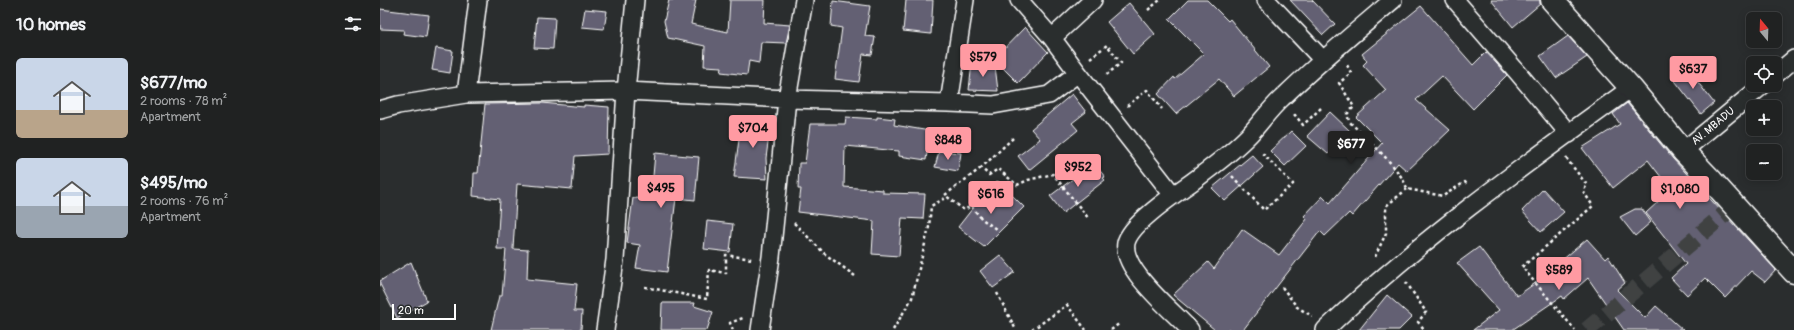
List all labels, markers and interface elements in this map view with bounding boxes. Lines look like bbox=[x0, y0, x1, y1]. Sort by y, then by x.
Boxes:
north arrow bbox=[1746, 12, 1782, 48]
map controls bbox=[1746, 12, 1782, 180]
icon: filters bbox=[342, 13, 364, 35]
text: 10 homes bbox=[16, 14, 86, 35]
pin: $579 bbox=[959, 44, 1007, 78]
text: $579 bbox=[969, 49, 997, 65]
pin: $637 bbox=[1669, 56, 1717, 90]
button: locate bbox=[1746, 56, 1782, 92]
text: $637 bbox=[1679, 61, 1707, 77]
text: $677/mo bbox=[140, 72, 207, 93]
icon: home bbox=[48, 74, 96, 122]
text: 2 rooms · 78 m² bbox=[140, 93, 227, 109]
button: + bbox=[1746, 100, 1782, 136]
street label: AV. MBADU bbox=[1689, 104, 1737, 148]
text: Apartment bbox=[140, 109, 201, 125]
pin: $704 bbox=[729, 115, 777, 149]
text: $704 bbox=[738, 120, 768, 136]
pin: $848 bbox=[924, 127, 972, 161]
pin: $677 bbox=[1327, 131, 1375, 165]
text: $848 bbox=[934, 132, 962, 148]
text: $677 bbox=[1337, 136, 1365, 152]
button: − bbox=[1746, 144, 1782, 180]
pin: $952 bbox=[1054, 154, 1102, 188]
text: $952 bbox=[1064, 159, 1092, 175]
text: $495/mo bbox=[140, 172, 207, 193]
icon: home bbox=[48, 174, 96, 222]
pin: $495 bbox=[637, 175, 685, 209]
pin: $1,080 bbox=[1647, 176, 1713, 210]
text: $495 bbox=[647, 180, 675, 196]
pin: $616 bbox=[967, 181, 1015, 215]
text: $1,080 bbox=[1660, 181, 1700, 197]
text: $616 bbox=[977, 186, 1005, 202]
text: 2 rooms · 76 m² bbox=[140, 193, 228, 209]
text: Apartment bbox=[140, 209, 201, 225]
pin: $589 bbox=[1535, 257, 1583, 291]
text: $589 bbox=[1545, 262, 1573, 278]
scale bar bbox=[392, 302, 456, 321]
text: 20 m bbox=[398, 304, 424, 317]

